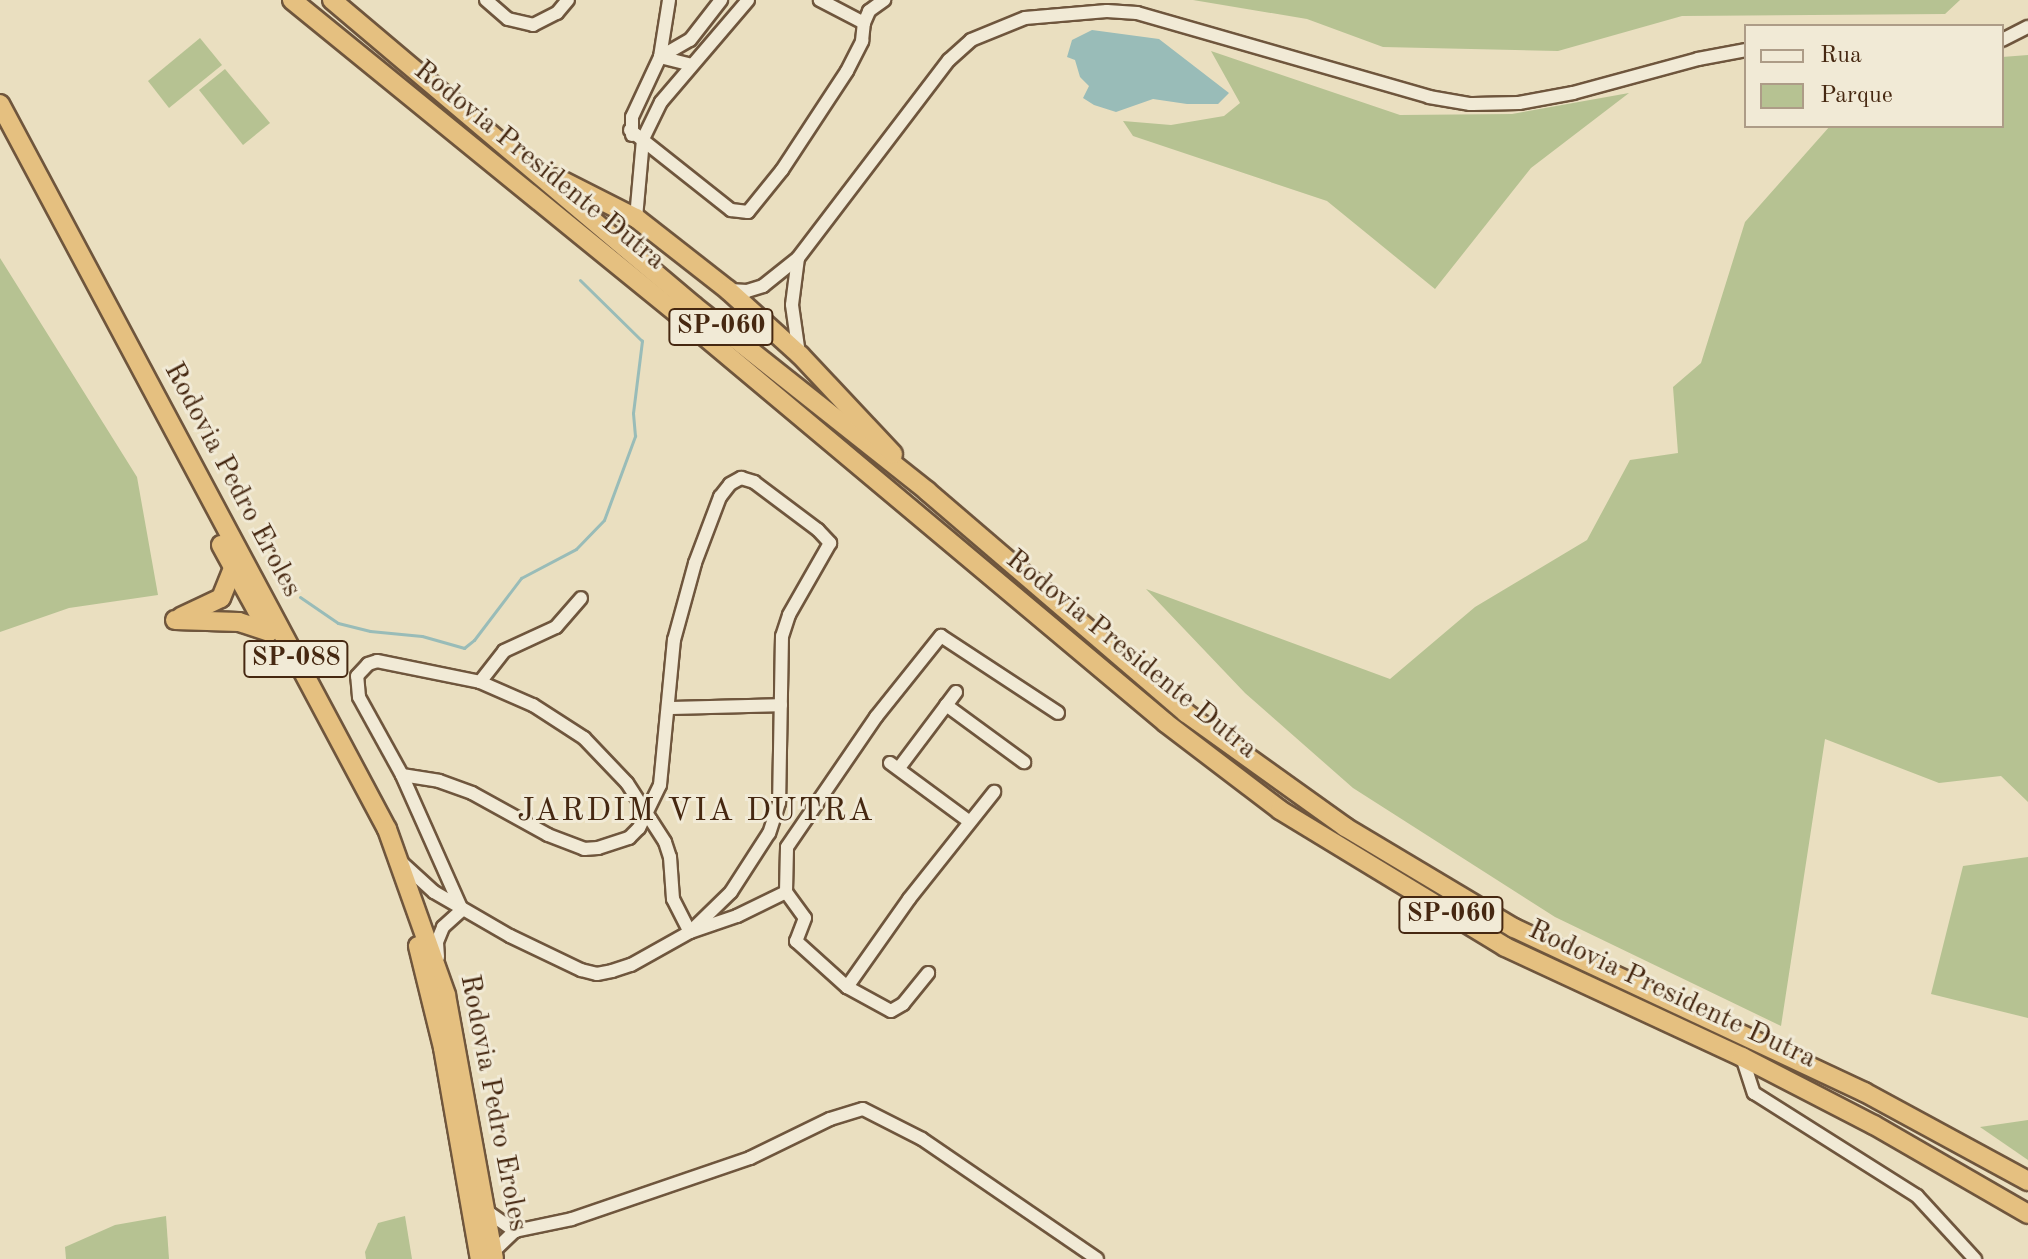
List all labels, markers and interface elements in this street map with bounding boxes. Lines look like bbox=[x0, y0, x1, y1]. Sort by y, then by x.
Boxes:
legend bbox=[1744, 24, 2004, 128]
text: Rua bbox=[1820, 44, 1862, 68]
street label: Rodovia Presidente Dutra bbox=[407, 54, 671, 278]
text: Parque bbox=[1820, 84, 1893, 108]
road number: SP-060 bbox=[667, 305, 775, 349]
street label: Rodovia Pedro Eroles bbox=[156, 357, 308, 603]
street label: Rodovia Presidente Dutra bbox=[999, 543, 1263, 767]
road number: SP-088 bbox=[242, 637, 350, 681]
district label: JARDIM VIA DUTRA bbox=[517, 793, 875, 831]
road number: SP-060 bbox=[1397, 893, 1505, 937]
street label: Rodovia Presidente Dutra bbox=[1523, 914, 1821, 1076]
street label: Rodovia Pedro Eroles bbox=[452, 972, 534, 1234]

